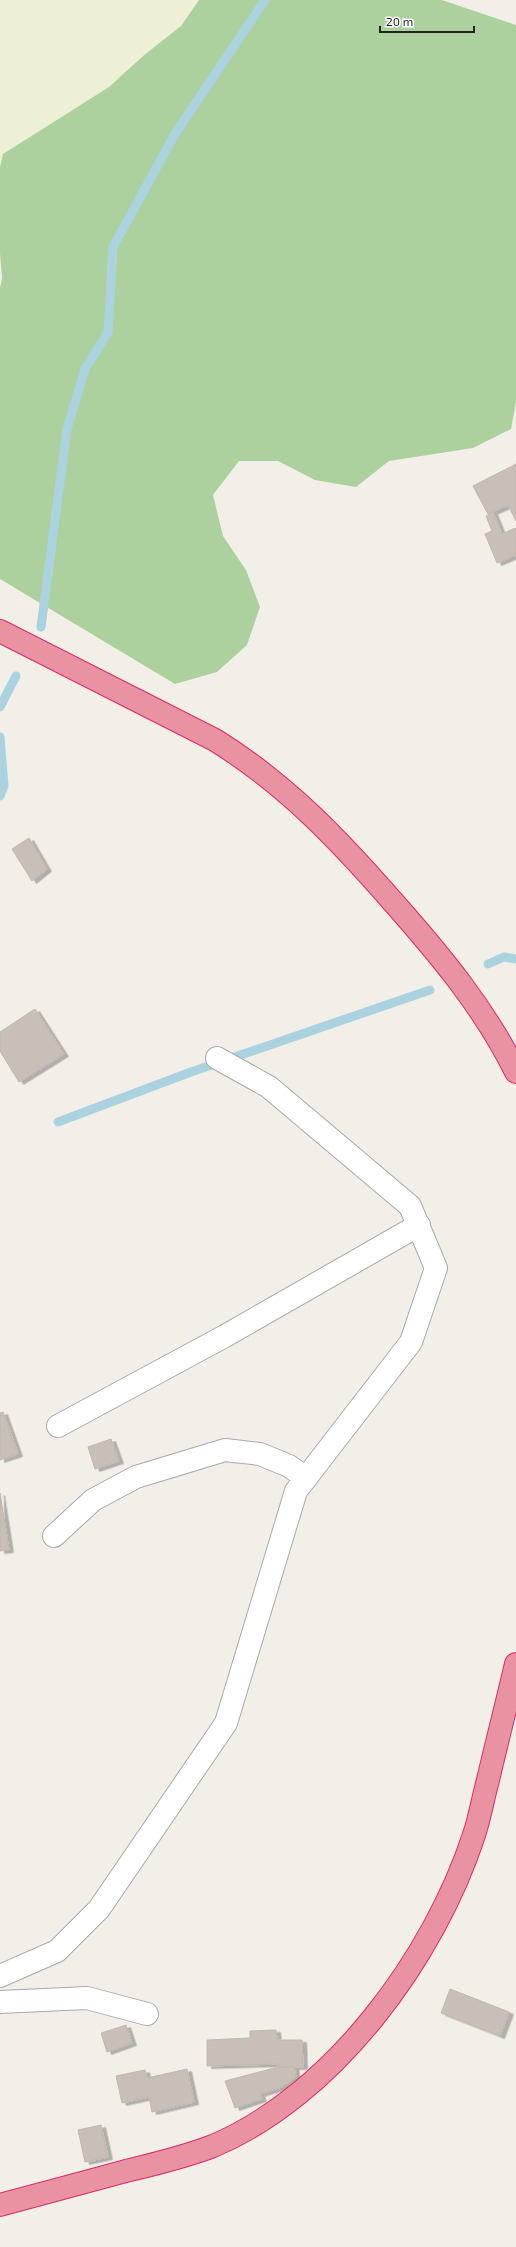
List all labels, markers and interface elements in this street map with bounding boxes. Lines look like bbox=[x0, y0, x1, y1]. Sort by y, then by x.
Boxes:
scale bar bbox=[380, 8, 474, 34]
text: 20 m bbox=[386, 14, 413, 28]

